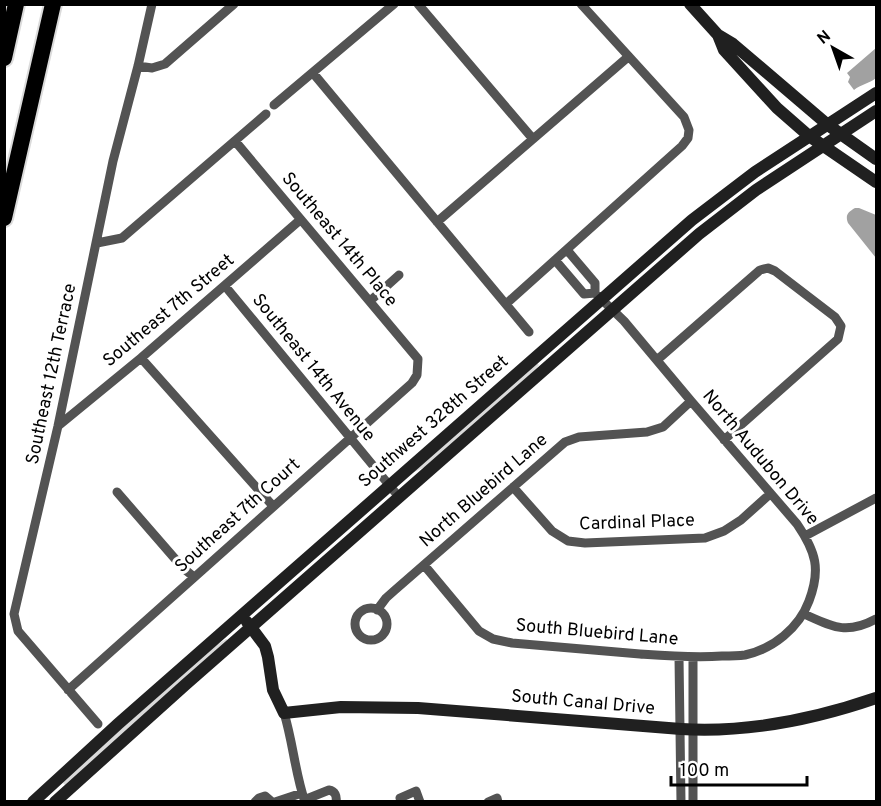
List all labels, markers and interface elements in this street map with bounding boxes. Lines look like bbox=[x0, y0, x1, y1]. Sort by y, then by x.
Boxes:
north arrow bbox=[803, 18, 863, 78]
text: N bbox=[814, 27, 835, 49]
street label: Southeast 14th Place bbox=[276, 168, 402, 312]
street label: Southeast 7th Street bbox=[99, 249, 239, 373]
street label: Southeast 12th Terrace bbox=[22, 281, 82, 467]
street label: Southeast 14th Avenue bbox=[246, 289, 380, 447]
street label: Southwest 328th Street bbox=[354, 351, 514, 493]
street label: North Audubon Drive bbox=[697, 386, 823, 530]
street label: North Bluebird Lane bbox=[415, 429, 553, 553]
street label: Southeast 7th Court bbox=[171, 454, 305, 578]
street label: Cardinal Place bbox=[579, 509, 695, 537]
street label: South Bluebird Lane bbox=[515, 614, 679, 652]
street label: South Canal Drive bbox=[510, 685, 656, 721]
scale bar bbox=[671, 749, 808, 787]
text: 100 m bbox=[680, 760, 729, 783]

